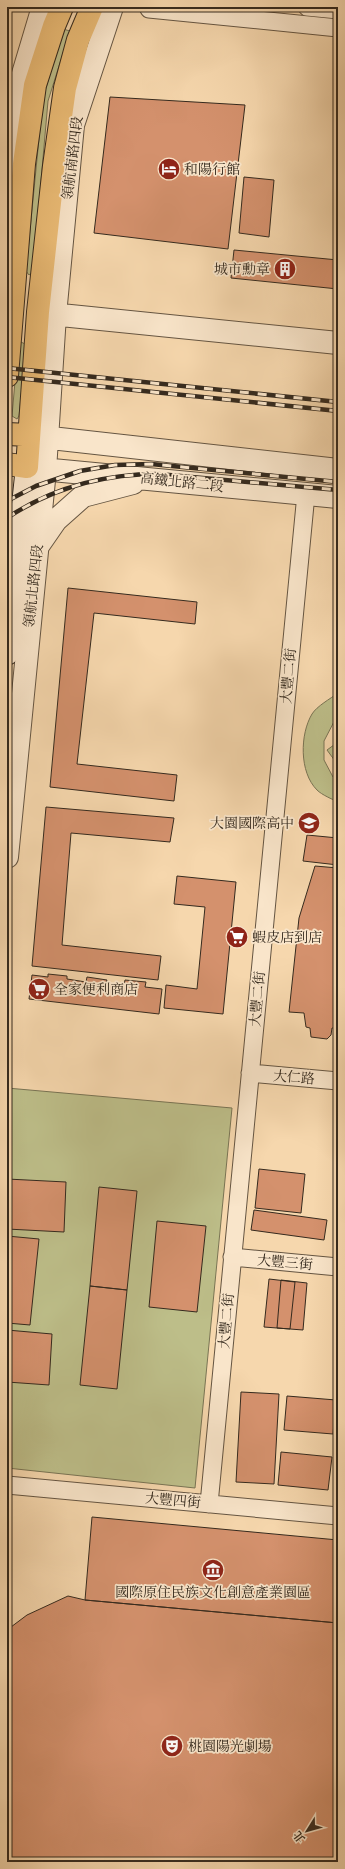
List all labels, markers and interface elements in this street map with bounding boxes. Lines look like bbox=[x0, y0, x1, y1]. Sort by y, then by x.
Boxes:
street label: 領航南路四段 bbox=[57, 115, 87, 201]
hotel icon: 和陽行館 bbox=[156, 156, 182, 182]
place label: 和陽行館 bbox=[184, 159, 240, 179]
building icon: 城市勳章 bbox=[272, 256, 298, 282]
place label: 城市勳章 bbox=[214, 259, 270, 279]
street label: 高鐵北路二段 bbox=[139, 468, 225, 496]
street label: 領航北路四段 bbox=[19, 543, 47, 629]
street label: 大豐二街 bbox=[276, 647, 300, 705]
school or university icon: 大園國際高中 bbox=[296, 810, 322, 836]
place label: 大園國際高中 bbox=[210, 813, 294, 833]
supermarket icon: 蝦皮店到店 bbox=[224, 924, 250, 950]
place label: 蝦皮店到店 bbox=[252, 927, 322, 947]
street label: 大豐二街 bbox=[245, 970, 269, 1028]
supermarket icon: 全家便利商店 bbox=[26, 976, 52, 1002]
place label: 全家便利商店 bbox=[54, 979, 138, 999]
street label: 大仁路 bbox=[272, 1065, 316, 1089]
street label: 大豐三街 bbox=[256, 1250, 314, 1274]
street label: 大豐二街 bbox=[214, 1292, 238, 1350]
street label: 大豐四街 bbox=[144, 1488, 202, 1512]
museum icon: 國際原住民族文化創意產業園區 bbox=[200, 1557, 226, 1583]
place label: 國際原住民族文化創意產業園區 bbox=[115, 1582, 311, 1602]
theatre icon: 桃園陽光劇場 bbox=[159, 1733, 185, 1759]
place label: 桃園陽光劇場 bbox=[188, 1736, 272, 1756]
north arrow bbox=[287, 1811, 327, 1851]
text: 北 bbox=[289, 1828, 309, 1846]

